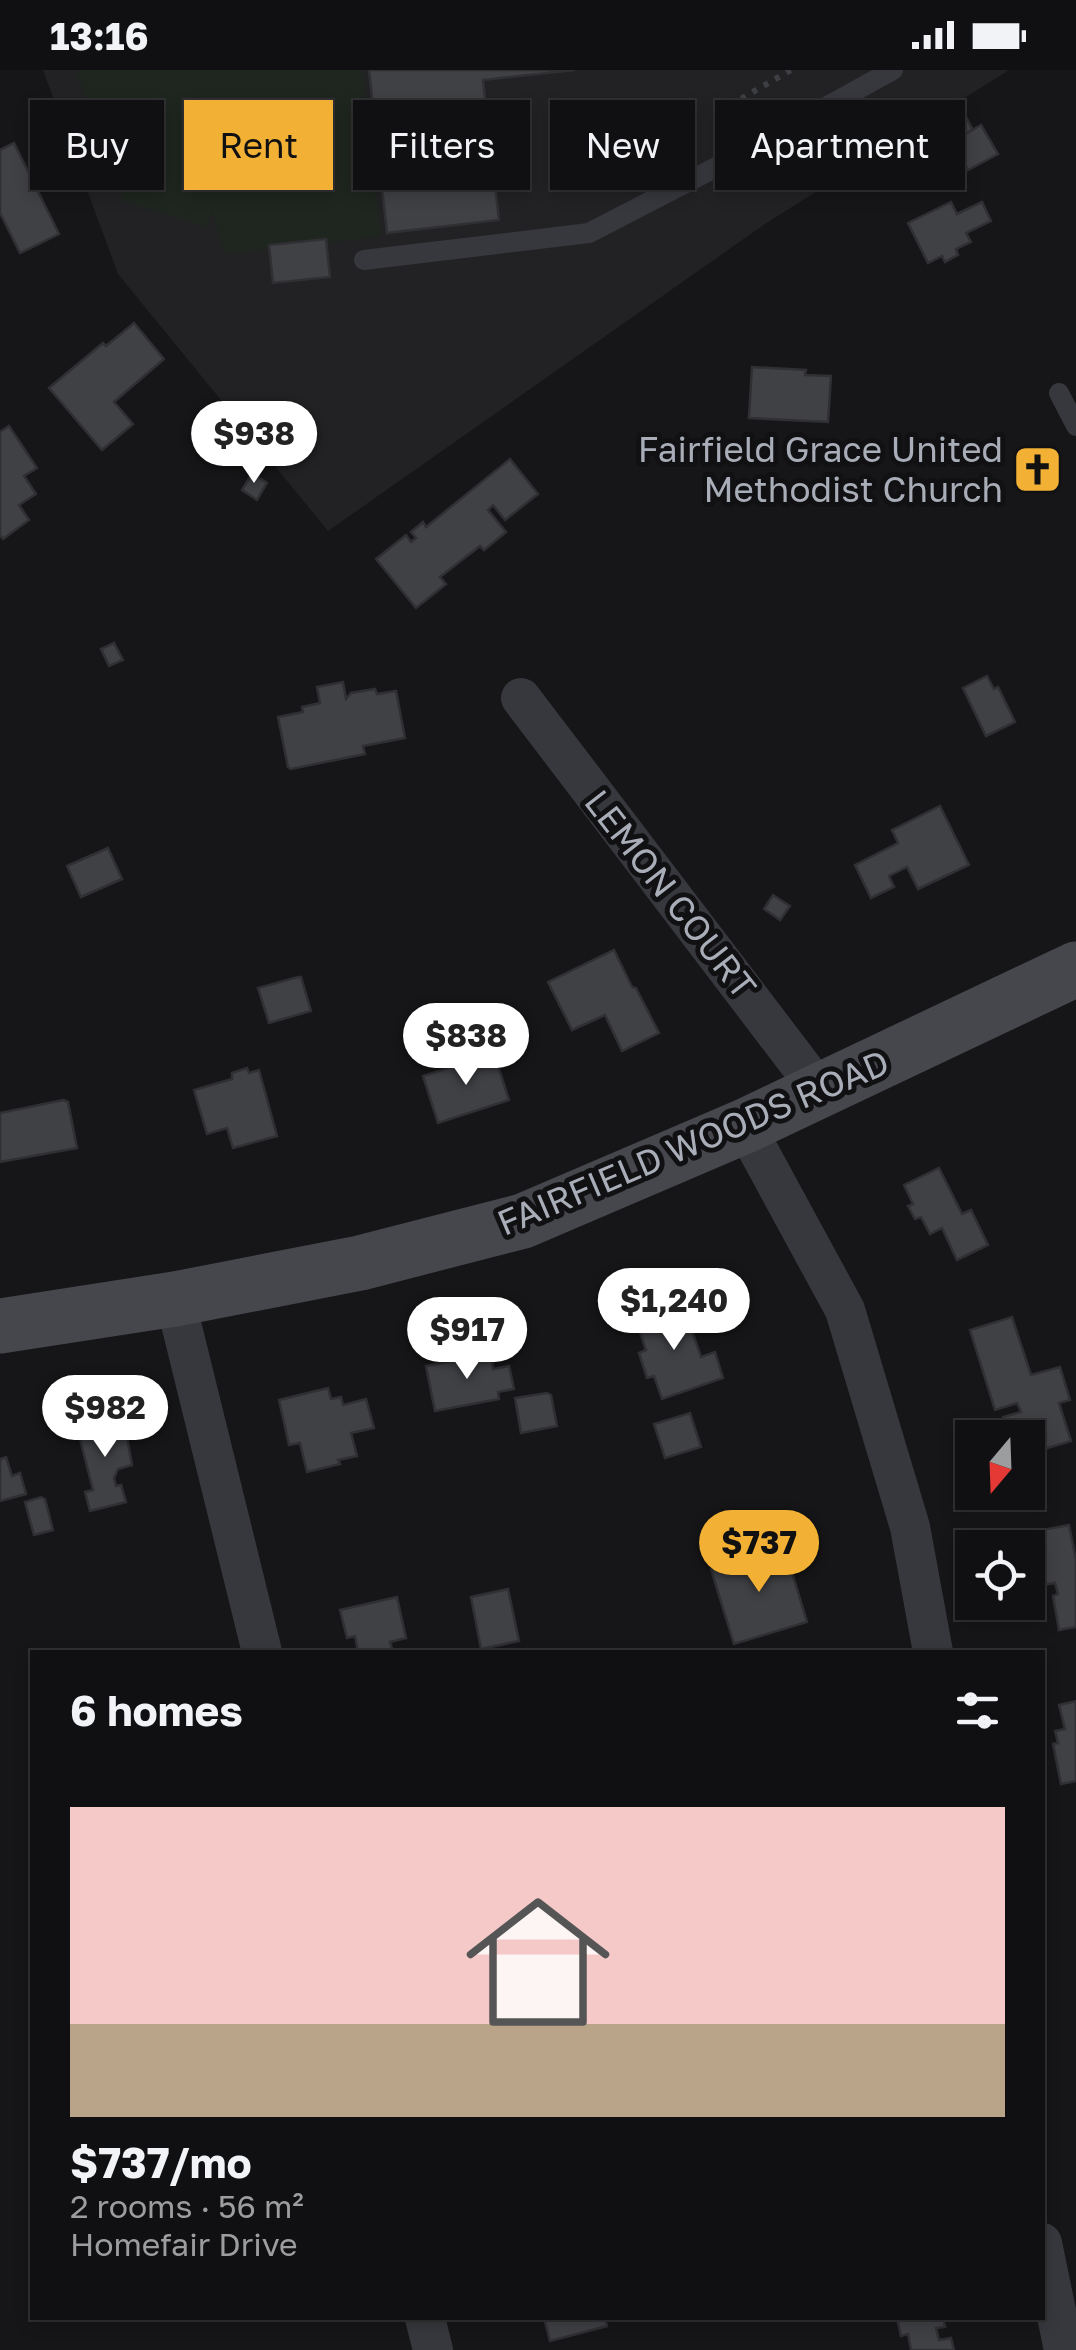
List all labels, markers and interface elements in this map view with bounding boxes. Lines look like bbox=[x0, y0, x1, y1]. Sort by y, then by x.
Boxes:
text: 13:16 bbox=[50, 13, 149, 58]
chip: Buy bbox=[30, 100, 164, 190]
chip: Rent bbox=[184, 100, 333, 190]
chip: Filters bbox=[353, 100, 530, 190]
chip: New bbox=[550, 100, 695, 190]
chip: Apartment bbox=[715, 100, 965, 190]
pin: $938 bbox=[195, 401, 313, 486]
text: $938 bbox=[213, 414, 295, 452]
place label: Fairfield Grace United Methodist Church bbox=[638, 428, 1003, 510]
church icon: Fairfield Grace United Methodist Church bbox=[1012, 443, 1064, 495]
street label: LEMON COURT bbox=[577, 781, 765, 1007]
pin: $838 bbox=[407, 1003, 525, 1088]
text: $838 bbox=[425, 1016, 507, 1054]
street label: FAIRFIELD WOODS ROAD bbox=[491, 1040, 895, 1244]
pin: $1,240 bbox=[593, 1268, 755, 1353]
text: $1,240 bbox=[620, 1281, 728, 1319]
pin: $917 bbox=[408, 1297, 526, 1382]
text: $917 bbox=[429, 1310, 505, 1348]
pin: $982 bbox=[46, 1375, 164, 1460]
text: $982 bbox=[64, 1388, 146, 1426]
north arrow bbox=[955, 1420, 1045, 1510]
map controls bbox=[955, 1420, 1045, 1620]
pin: $737 bbox=[700, 1510, 818, 1595]
text: $737 bbox=[721, 1523, 797, 1561]
button: locate bbox=[955, 1530, 1045, 1620]
icon: filters bbox=[950, 1683, 1005, 1738]
text: 6 homes bbox=[70, 1685, 243, 1735]
icon: home bbox=[448, 1872, 628, 2052]
text: $737/mo bbox=[70, 2137, 252, 2187]
text: 2 rooms · 56 m² bbox=[70, 2187, 304, 2225]
text: Homefair Drive bbox=[70, 2225, 298, 2263]

